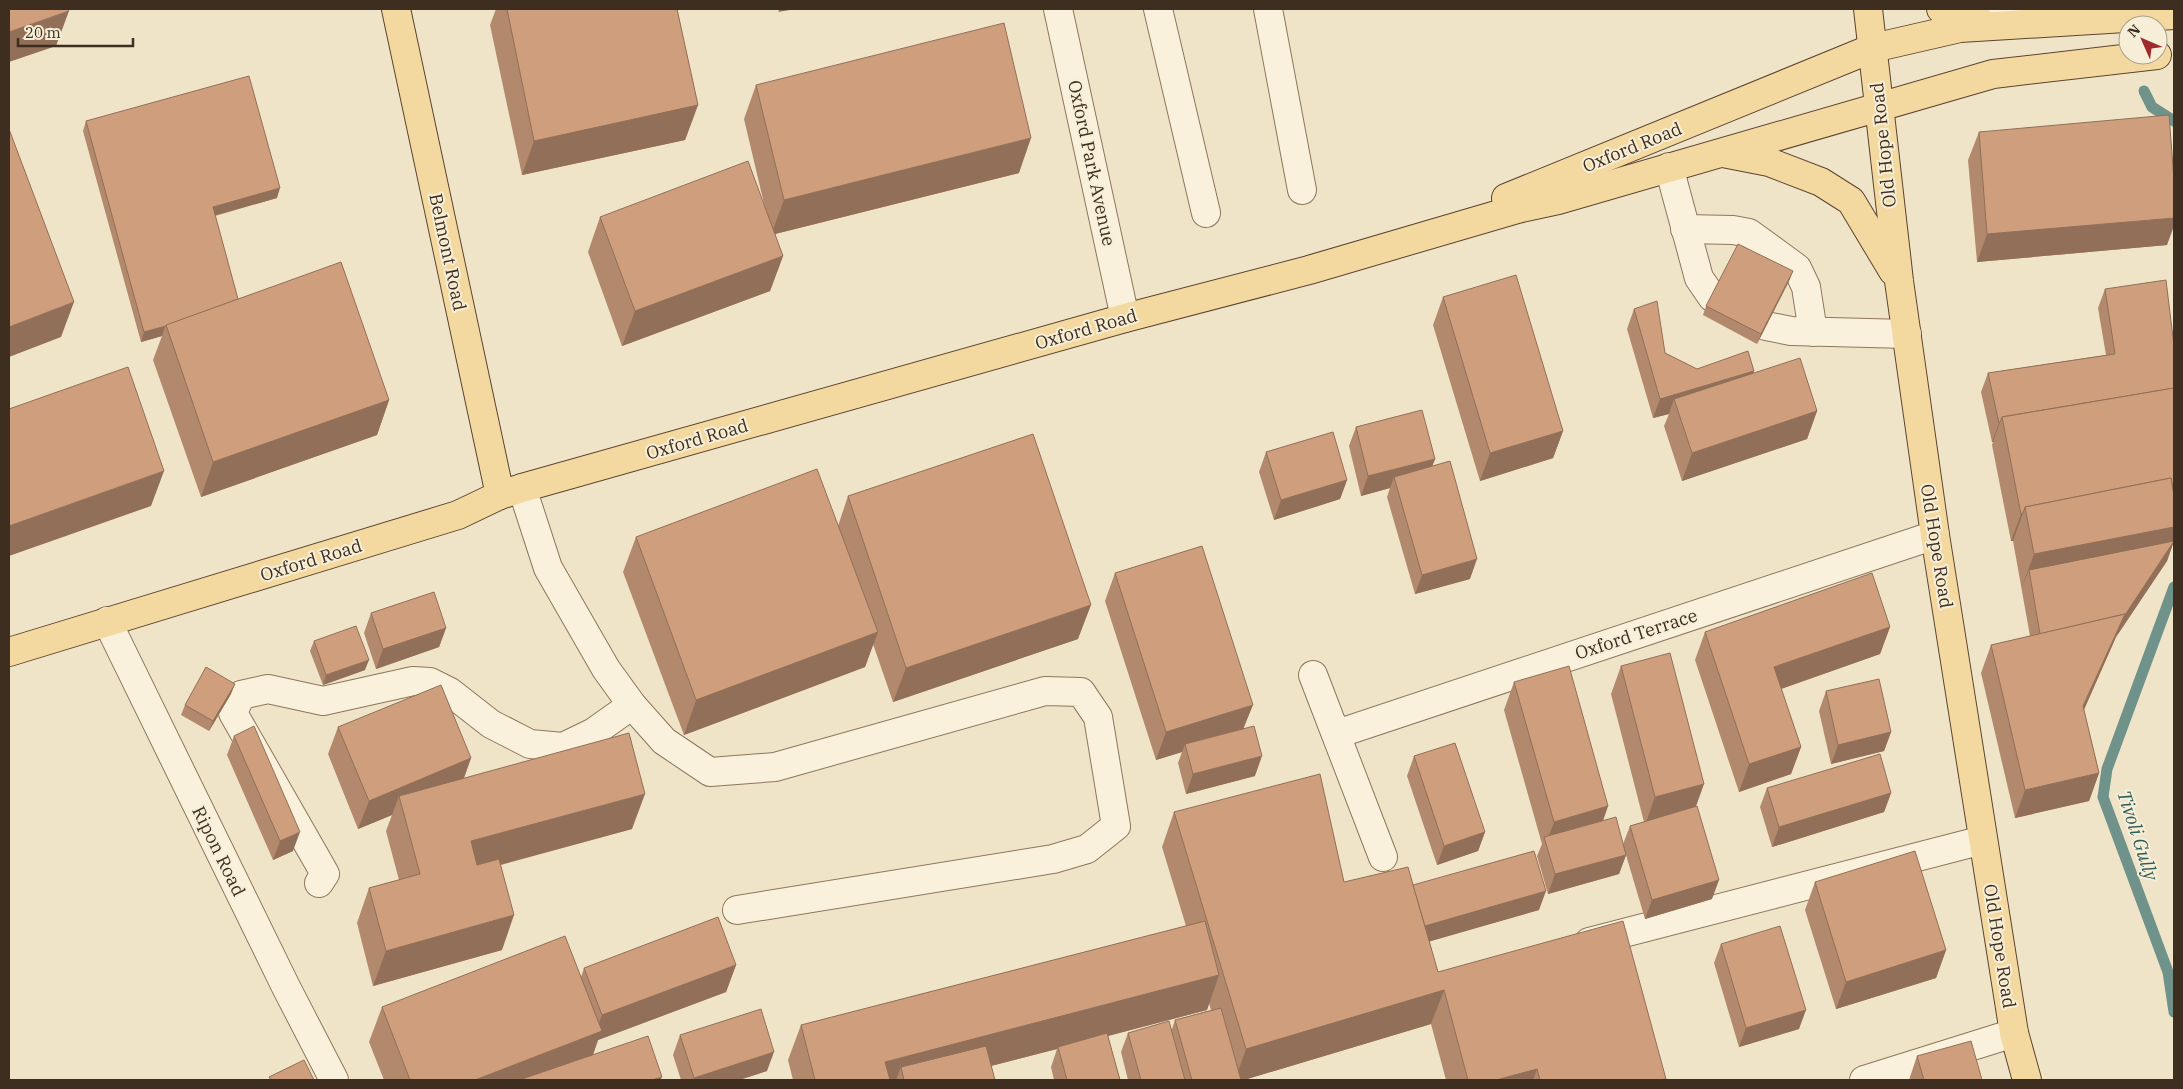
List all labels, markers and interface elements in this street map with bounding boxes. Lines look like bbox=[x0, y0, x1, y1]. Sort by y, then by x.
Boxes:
scale bar bbox=[18, 15, 132, 47]
north arrow bbox=[2118, 15, 2168, 65]
text: N bbox=[2124, 21, 2144, 41]
text: 20 m bbox=[25, 23, 61, 42]
street label: Oxford Park Avenue bbox=[1063, 78, 1121, 248]
street label: Old Hope Road bbox=[1865, 81, 1901, 209]
street label: Oxford Road bbox=[1579, 117, 1685, 177]
street label: Belmont Road bbox=[424, 191, 472, 313]
street label: Oxford Road bbox=[1032, 303, 1140, 355]
street label: Oxford Road bbox=[643, 413, 751, 465]
street label: Old Hope Road bbox=[1916, 482, 1958, 610]
street label: Oxford Road bbox=[257, 534, 365, 586]
street label: Oxford Terrace bbox=[1572, 603, 1700, 665]
water label: Tivoli Gully bbox=[2112, 787, 2164, 884]
street label: Ripon Road bbox=[187, 802, 251, 900]
street label: Old Hope Road bbox=[1979, 882, 2021, 1010]

